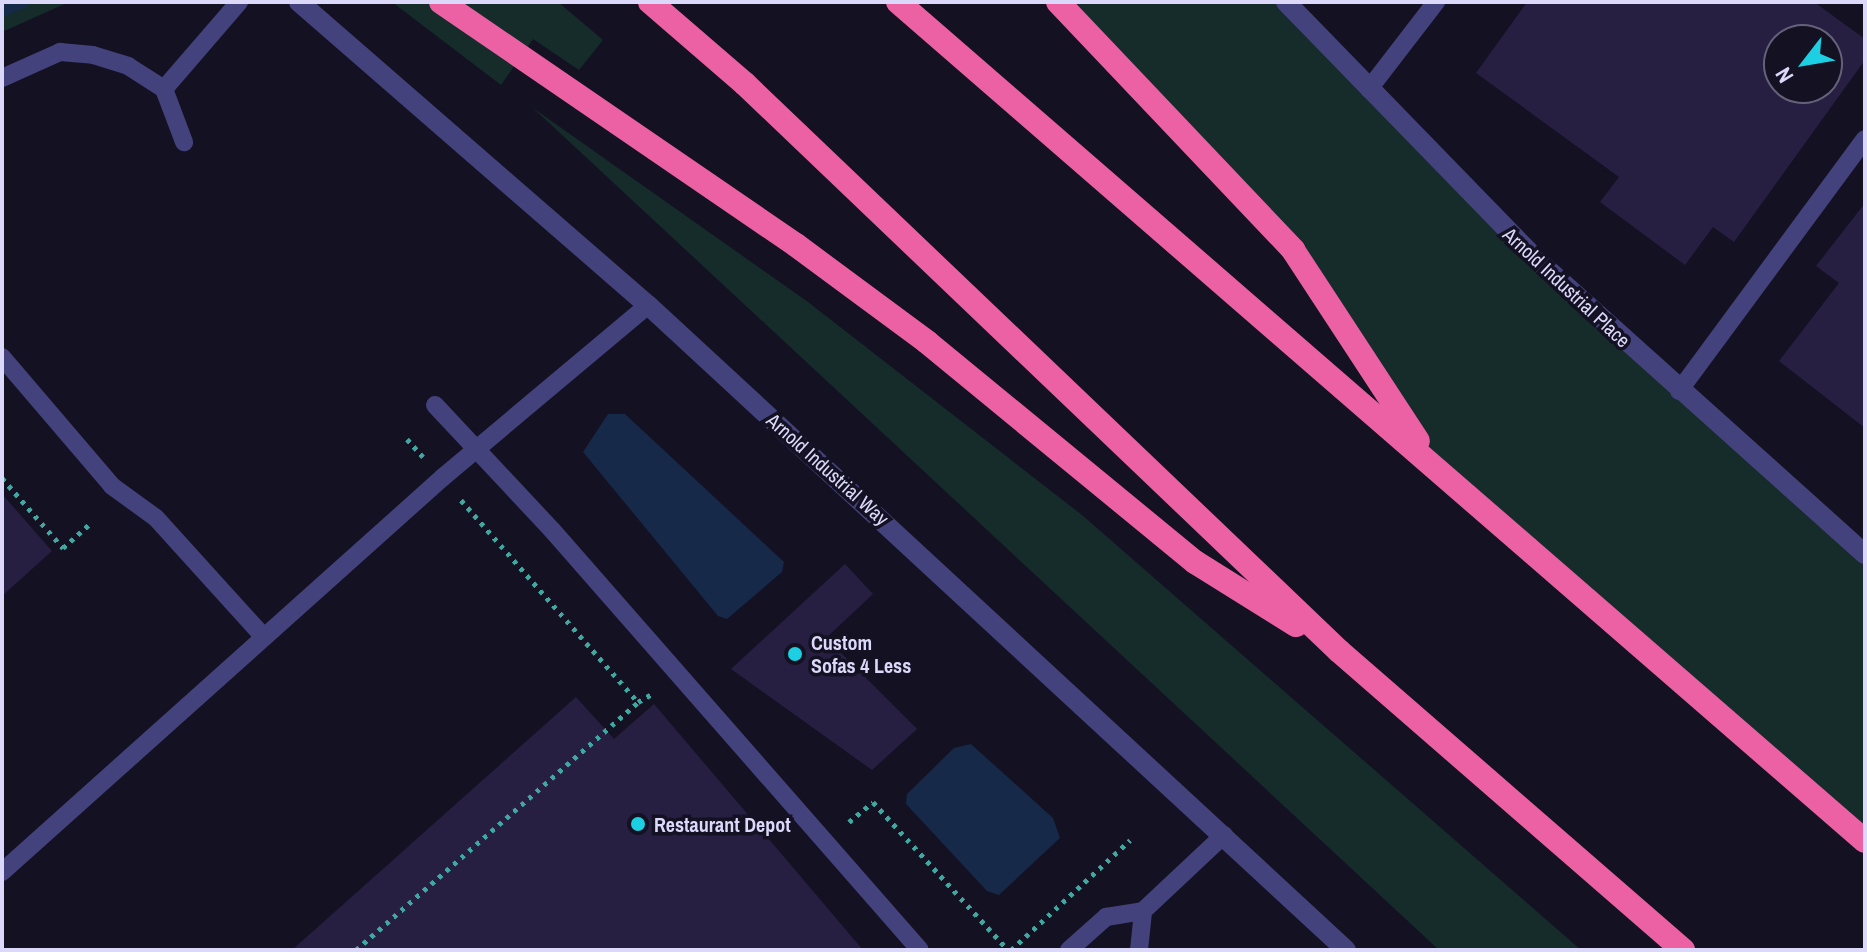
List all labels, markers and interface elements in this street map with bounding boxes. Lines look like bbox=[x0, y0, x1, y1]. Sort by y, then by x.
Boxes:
north arrow bbox=[1763, 24, 1843, 104]
text: N bbox=[1768, 62, 1800, 89]
street label: Arnold Industrial Place bbox=[1498, 222, 1636, 352]
street label: Arnold Industrial Way bbox=[762, 408, 894, 530]
place label: Custom Sofas 4 Less bbox=[811, 630, 911, 677]
marker: Custom Sofas 4 Less bbox=[786, 645, 804, 663]
place label: Restaurant Depot bbox=[654, 812, 791, 836]
marker: Restaurant Depot bbox=[629, 815, 647, 833]

